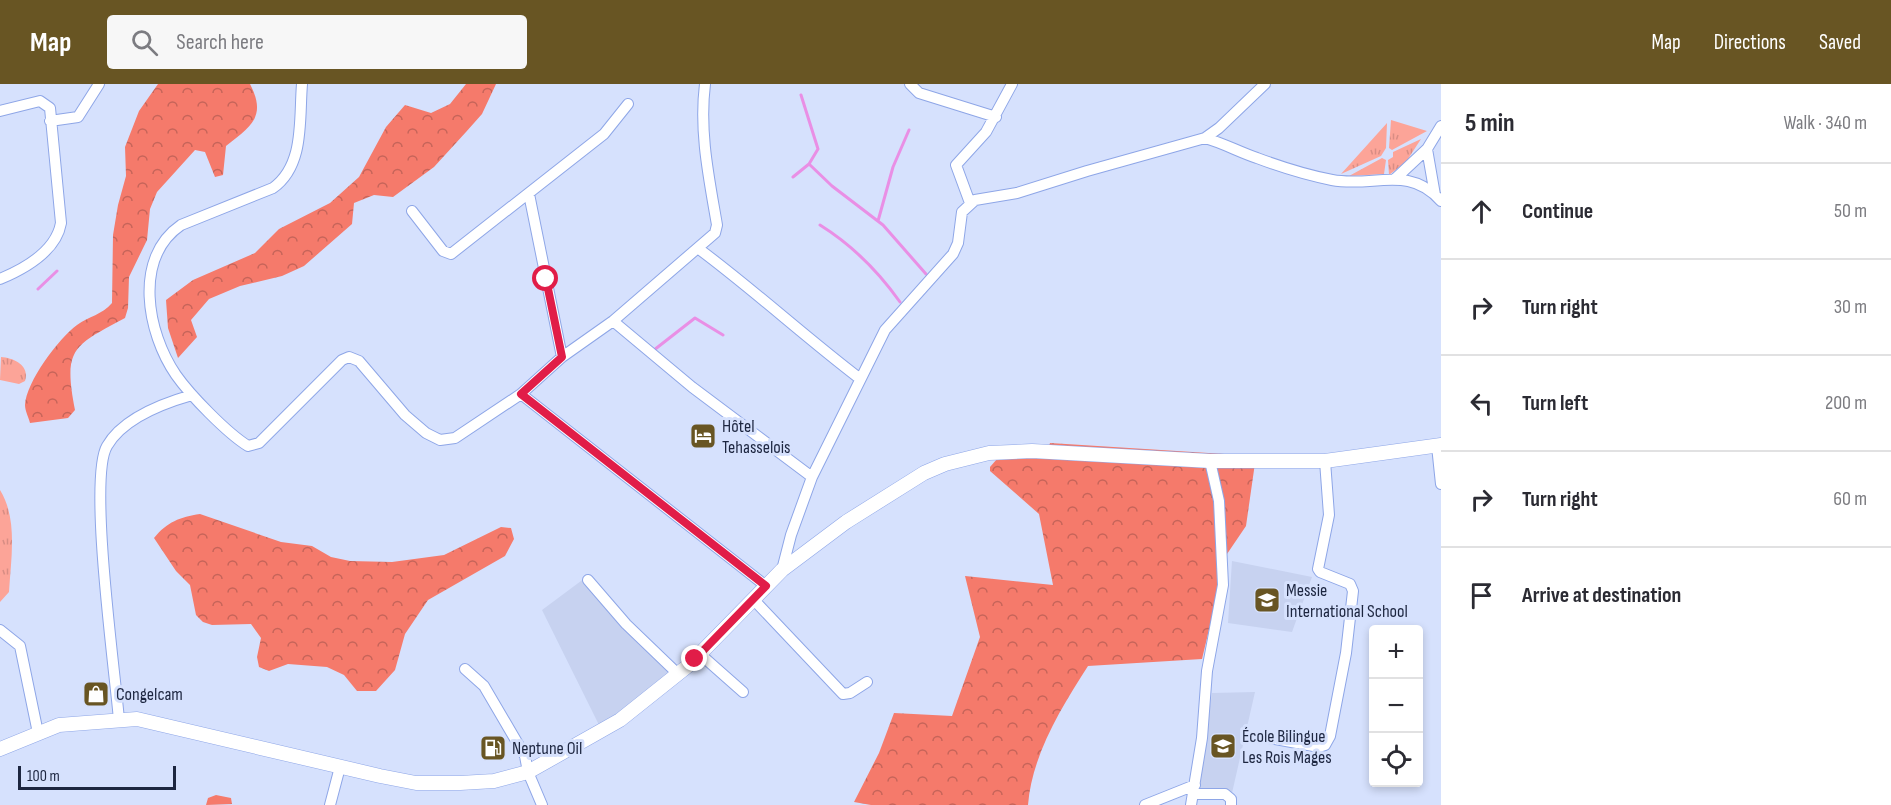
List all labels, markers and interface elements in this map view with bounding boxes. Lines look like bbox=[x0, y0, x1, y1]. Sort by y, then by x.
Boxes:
search box bbox=[107, 15, 527, 69]
text: Map bbox=[30, 26, 71, 59]
icon: search bbox=[128, 26, 161, 59]
text: Search here bbox=[176, 29, 264, 56]
text: Map bbox=[1651, 30, 1681, 55]
text: Directions bbox=[1714, 30, 1786, 55]
text: Saved bbox=[1819, 30, 1861, 55]
text: 5 min bbox=[1465, 108, 1515, 139]
text: Walk · 340 m bbox=[1783, 111, 1867, 135]
icon: ahead bbox=[1465, 195, 1498, 228]
text: Continue bbox=[1522, 198, 1593, 225]
text: 50 m bbox=[1834, 199, 1867, 223]
route start bbox=[532, 265, 558, 291]
icon: right bbox=[1465, 291, 1498, 324]
text: Turn right bbox=[1522, 294, 1598, 321]
text: 30 m bbox=[1834, 295, 1867, 319]
icon: left bbox=[1465, 387, 1498, 420]
text: Turn left bbox=[1522, 390, 1588, 417]
text: 200 m bbox=[1825, 391, 1867, 415]
place label: Hôtel Tehasselois bbox=[722, 416, 791, 458]
hotel icon: Hôtel Tehasselois bbox=[688, 421, 718, 451]
icon: right bbox=[1465, 483, 1498, 516]
text: Turn right bbox=[1522, 486, 1598, 513]
text: 60 m bbox=[1833, 487, 1867, 511]
icon: arrive bbox=[1465, 579, 1498, 612]
place label: Messie International School bbox=[1286, 580, 1408, 622]
text: Arrive at destination bbox=[1522, 582, 1681, 609]
school or university icon: Messie International School bbox=[1252, 585, 1282, 615]
map controls bbox=[1369, 625, 1423, 787]
button: + bbox=[1369, 625, 1423, 679]
route end bbox=[681, 645, 707, 671]
shop icon: Congelcam bbox=[81, 679, 111, 709]
button: − bbox=[1369, 679, 1423, 733]
place label: Congelcam bbox=[116, 684, 183, 705]
place label: École Bilingue Les Rois Mages bbox=[1242, 726, 1332, 768]
school or university icon: École Bilingue Les Rois Mages bbox=[1208, 731, 1238, 761]
fuel station icon: Neptune Oil bbox=[478, 733, 508, 763]
button: locate bbox=[1369, 733, 1423, 787]
place label: Neptune Oil bbox=[512, 738, 582, 759]
scale bar bbox=[18, 763, 176, 790]
text: 100 m bbox=[27, 767, 60, 786]

